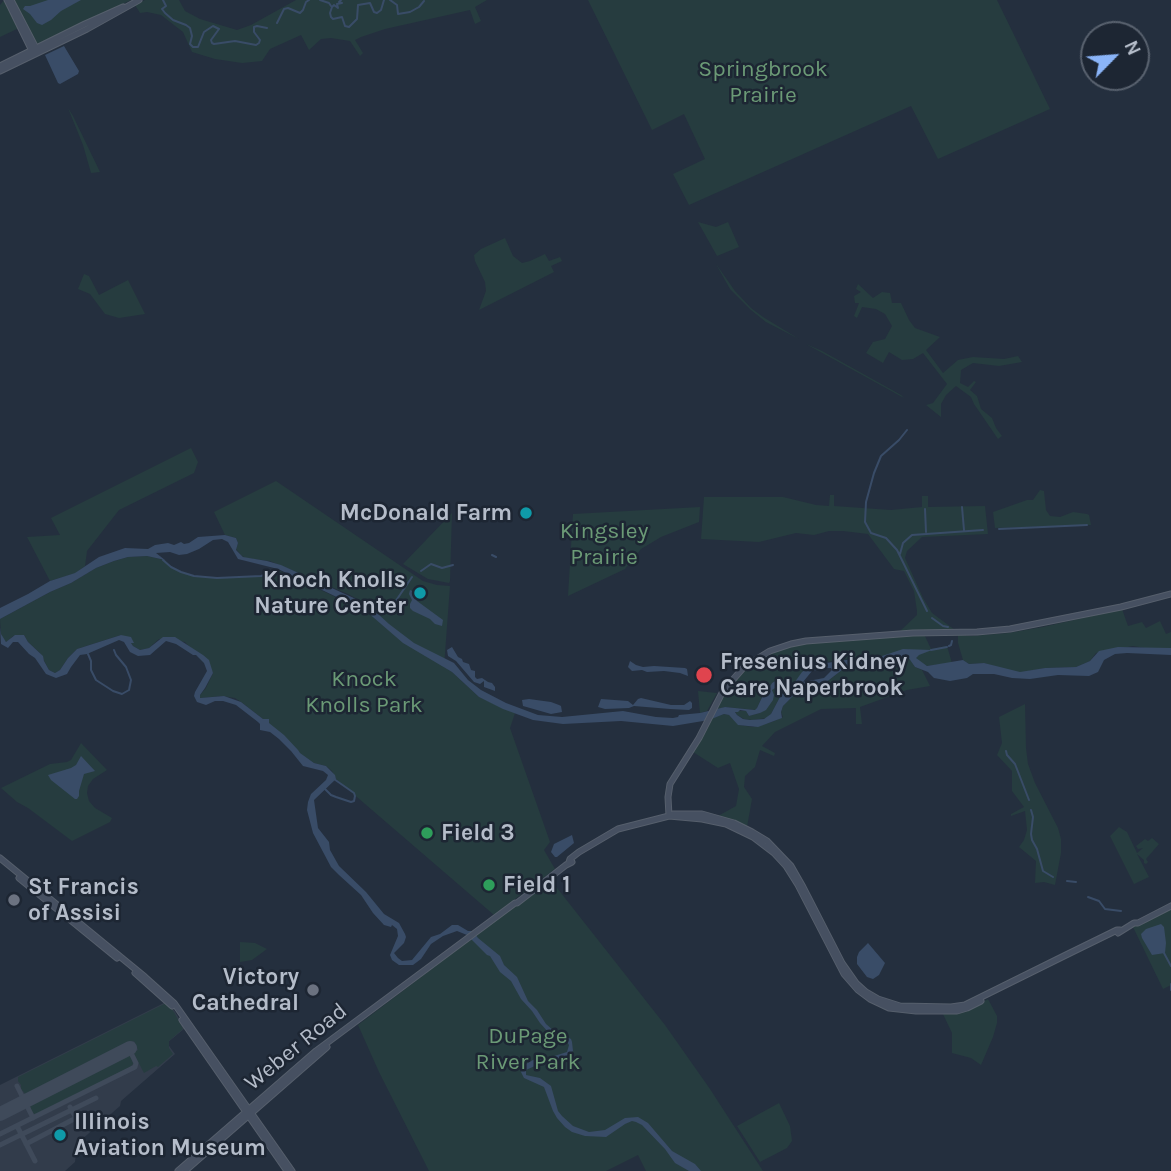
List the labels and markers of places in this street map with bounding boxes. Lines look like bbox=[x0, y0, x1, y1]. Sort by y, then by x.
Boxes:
place label: McDonald Farm bbox=[340, 499, 512, 527]
marker: McDonald Farm bbox=[518, 505, 534, 521]
place label: Knoch Knolls Nature Center bbox=[254, 566, 406, 620]
marker: Knoch Knolls Nature Center bbox=[412, 585, 428, 601]
place label: Fresenius Kidney Care Naperbrook bbox=[720, 648, 907, 702]
marker: Fresenius Kidney Care Naperbrook bbox=[694, 665, 714, 685]
place label: Field 3 bbox=[441, 819, 515, 847]
marker: Field 3 bbox=[419, 825, 435, 841]
place label: Field 1 bbox=[503, 871, 570, 899]
place label: St Francis of Assisi bbox=[28, 873, 139, 927]
marker: Field 1 bbox=[481, 877, 497, 893]
marker: St Francis of Assisi bbox=[6, 892, 22, 908]
place label: Victory Cathedral bbox=[192, 963, 299, 1017]
marker: Victory Cathedral bbox=[305, 982, 321, 998]
place label: Illinois Aviation Museum bbox=[74, 1108, 266, 1162]
marker: Illinois Aviation Museum bbox=[52, 1127, 68, 1143]

